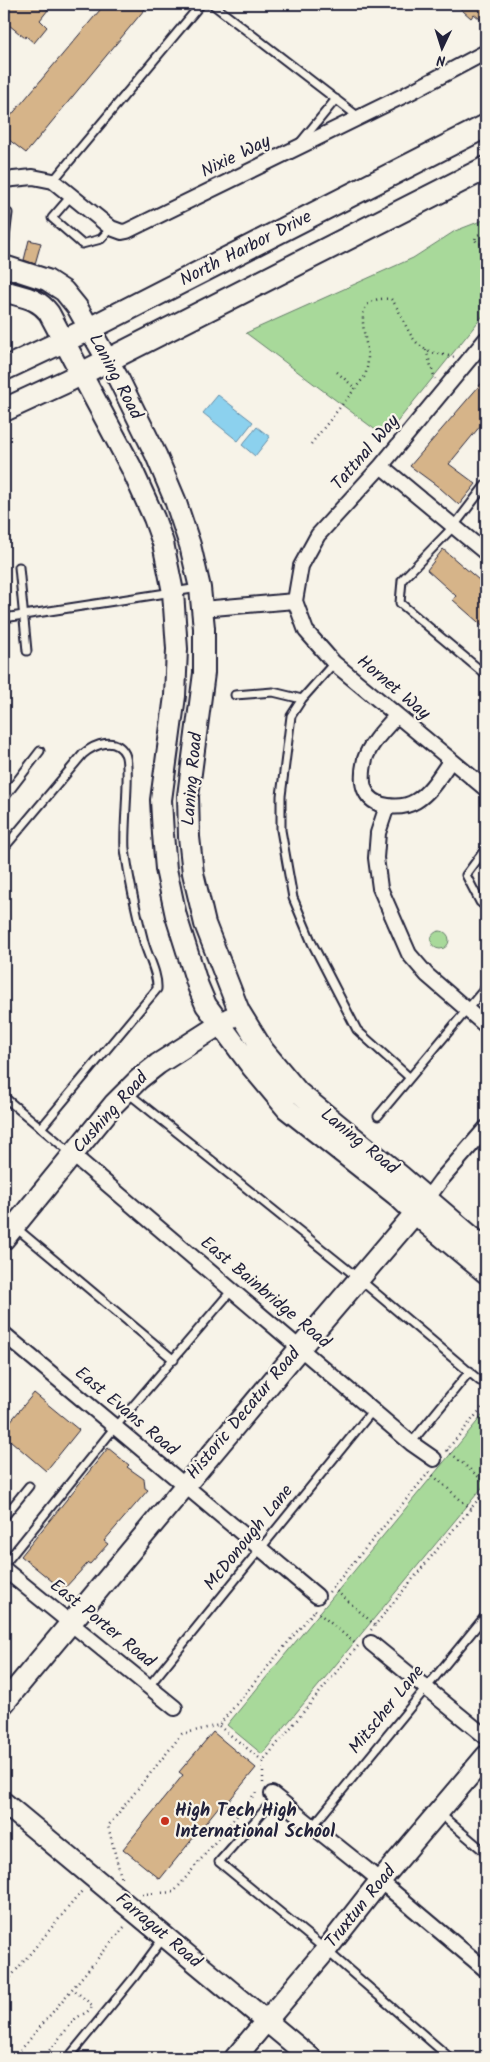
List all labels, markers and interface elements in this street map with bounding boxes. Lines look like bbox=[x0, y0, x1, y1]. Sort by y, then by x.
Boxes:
north arrow bbox=[418, 22, 468, 72]
text: N bbox=[436, 49, 446, 71]
street label: Nixie Way bbox=[196, 127, 276, 186]
street label: North Harbor Drive bbox=[175, 203, 317, 295]
street label: Laning Road bbox=[80, 329, 150, 426]
street label: Tattnal Way bbox=[325, 408, 408, 497]
street label: Hornet Way bbox=[350, 648, 437, 728]
street label: Laning Road bbox=[174, 730, 212, 827]
street label: Cushing Road bbox=[66, 1064, 157, 1161]
street label: Laning Road bbox=[314, 1101, 405, 1183]
street label: East Bainbridge Road bbox=[193, 1229, 338, 1357]
street label: Historic Decatur Road bbox=[180, 1340, 309, 1487]
street label: East Evans Road bbox=[68, 1360, 185, 1465]
street label: McDonough Lane bbox=[197, 1478, 301, 1598]
street label: East Porter Road bbox=[43, 1572, 162, 1677]
street label: Mitscher Lane bbox=[342, 1659, 432, 1761]
place label: High Tech High International School bbox=[175, 1797, 335, 1847]
marker: High Tech High International School bbox=[159, 1815, 171, 1827]
street label: Truxtun Road bbox=[318, 1858, 405, 1955]
street label: Farragut Road bbox=[108, 1886, 209, 1977]

